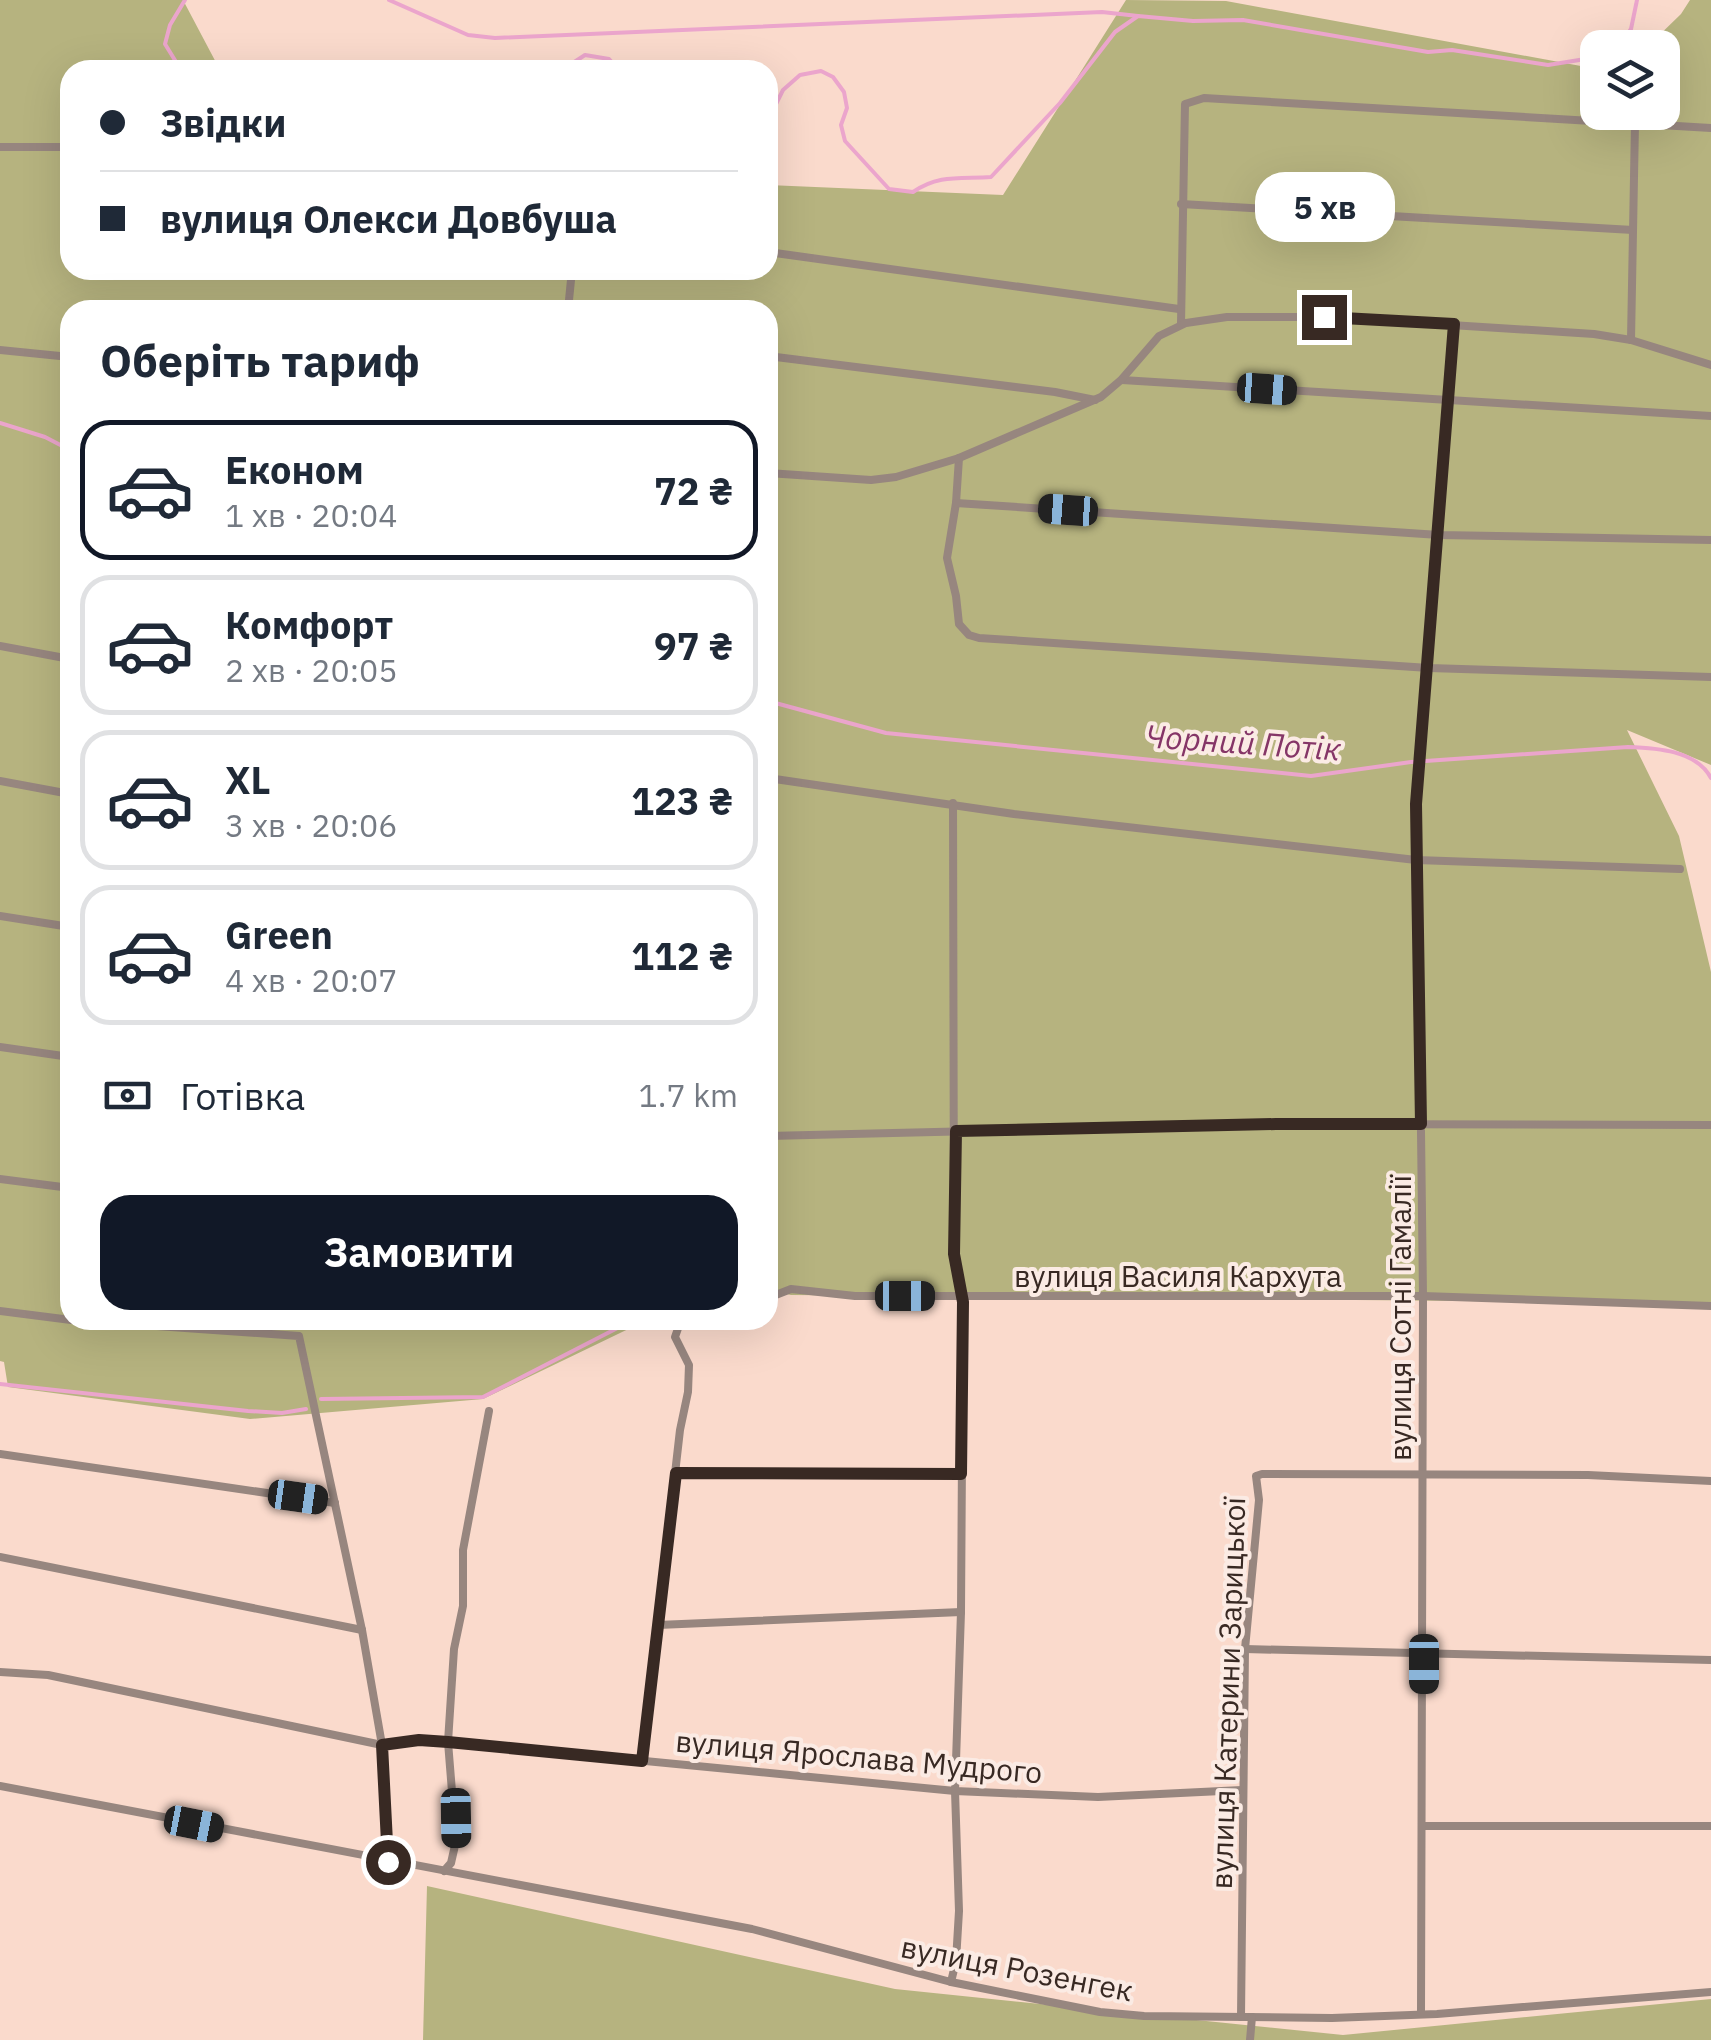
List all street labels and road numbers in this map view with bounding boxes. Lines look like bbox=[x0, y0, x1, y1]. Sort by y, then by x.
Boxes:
street label: вулиця Сотні Гамалії bbox=[1380, 1173, 1419, 1461]
street label: вулиця Василя Кархута bbox=[1014, 1256, 1342, 1295]
street label: вулиця Катерини Зарицької bbox=[1201, 1495, 1253, 1890]
street label: вулиця Ярослава Мудрого bbox=[674, 1721, 1044, 1791]
street label: вулиця Розенгек bbox=[898, 1926, 1136, 2010]

